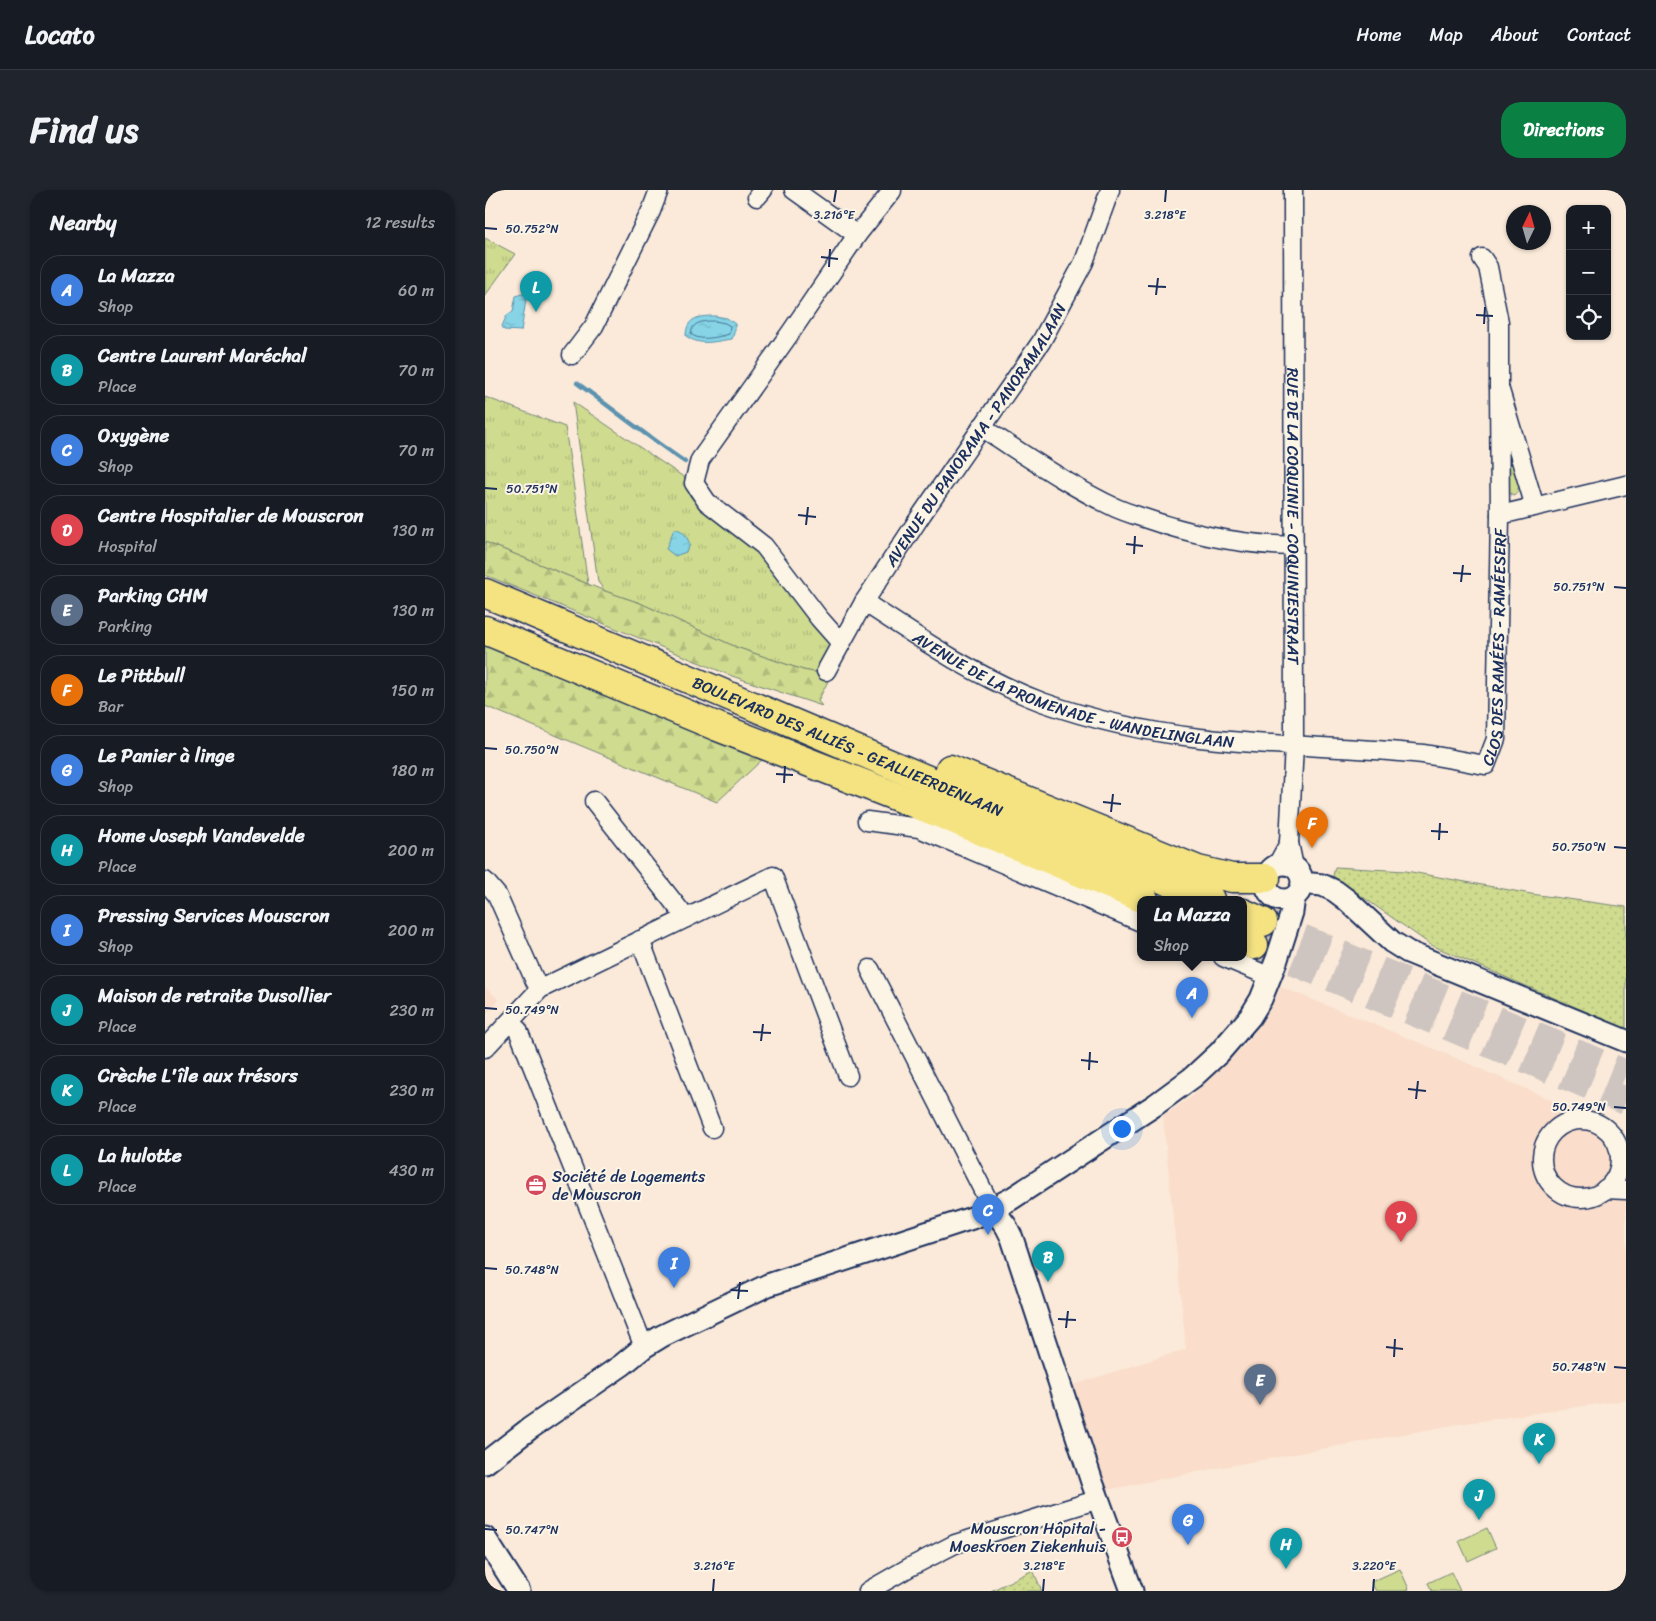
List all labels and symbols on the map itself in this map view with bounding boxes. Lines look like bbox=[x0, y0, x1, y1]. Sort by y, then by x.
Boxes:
text: 3.216°E bbox=[814, 204, 856, 226]
text: 3.218°E bbox=[1144, 204, 1187, 226]
north arrow bbox=[1506, 205, 1551, 250]
text: 50.752°N bbox=[505, 218, 559, 240]
pin: L bbox=[520, 271, 552, 312]
street label: AVENUE DU PANORAMA - PANORAMALAAN bbox=[876, 297, 1074, 573]
street label: RUE DE LA COQUINIE - COQUINIESTRAAT bbox=[1279, 368, 1308, 665]
text: 50.751°N bbox=[506, 478, 558, 500]
street label: CLOS DES RAMÉES - RAMÉESERF bbox=[1473, 527, 1514, 770]
text: 50.751°N bbox=[1553, 576, 1605, 598]
street label: AVENUE DE LA PROMENADE - WANDELINGLAAN bbox=[906, 622, 1236, 756]
street label: BOULEVARD DES ALLIÉS - GEALLIEERDENLAAN bbox=[688, 668, 1008, 825]
text: 50.750°N bbox=[505, 739, 560, 761]
pin: F bbox=[1296, 807, 1328, 848]
text: 50.750°N bbox=[1552, 836, 1607, 858]
pin: A bbox=[1176, 977, 1208, 1018]
text: 50.749°N bbox=[505, 999, 560, 1021]
text: 50.749°N bbox=[1552, 1096, 1607, 1118]
your location bbox=[1109, 1116, 1135, 1142]
place label: Société de Logements de Mouscron bbox=[552, 1162, 706, 1209]
office icon: Société de Logements de Mouscron bbox=[524, 1173, 548, 1197]
pin: C bbox=[972, 1194, 1004, 1235]
pin: D bbox=[1385, 1201, 1417, 1242]
pin: B bbox=[1032, 1241, 1064, 1282]
pin: I bbox=[658, 1247, 690, 1288]
text: 50.748°N bbox=[505, 1259, 559, 1281]
text: 50.748°N bbox=[1552, 1356, 1606, 1378]
pin: E bbox=[1244, 1364, 1276, 1405]
pin: K bbox=[1523, 1423, 1555, 1464]
pin: J bbox=[1463, 1479, 1495, 1520]
pin: G bbox=[1172, 1504, 1204, 1545]
place label: Mouscron Hôpital - Moeskroen Ziekenhuis bbox=[949, 1514, 1107, 1561]
text: 50.747°N bbox=[505, 1519, 559, 1541]
bus stop icon: Mouscron Hôpital - Moeskroen Ziekenhuis bbox=[1110, 1525, 1134, 1549]
pin: H bbox=[1270, 1528, 1302, 1569]
text: 3.216°E bbox=[694, 1555, 736, 1577]
text: 3.218°E bbox=[1023, 1555, 1066, 1577]
text: 3.220°E bbox=[1352, 1555, 1397, 1577]

